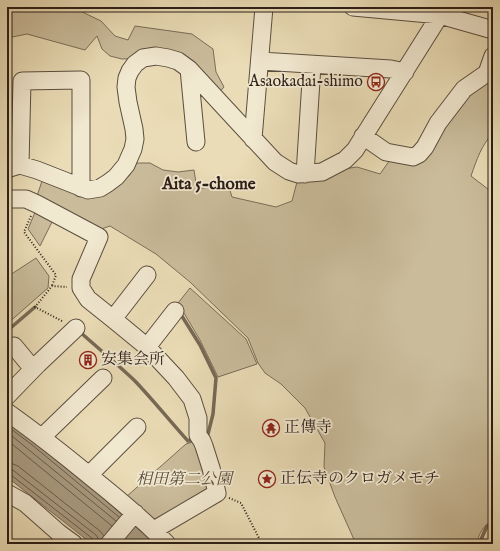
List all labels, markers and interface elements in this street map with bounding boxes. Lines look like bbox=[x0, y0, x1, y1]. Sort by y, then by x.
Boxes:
place label: Asaokadai-shimo bbox=[248, 72, 363, 92]
bus stop icon: Asaokadai-shimo bbox=[366, 72, 386, 92]
district label: Aita 5-chome bbox=[161, 174, 256, 195]
building icon: 安集会所 bbox=[78, 350, 98, 370]
place label: 安集会所 bbox=[101, 350, 165, 370]
temple icon: 正傳寺 bbox=[261, 418, 281, 438]
place label: 正傳寺 bbox=[284, 418, 332, 438]
place icon: 正伝寺のクロガメモチ bbox=[257, 469, 277, 489]
place label: 正伝寺のクロガメモチ bbox=[280, 469, 440, 489]
park label: 相田第二公園 bbox=[136, 470, 235, 490]

